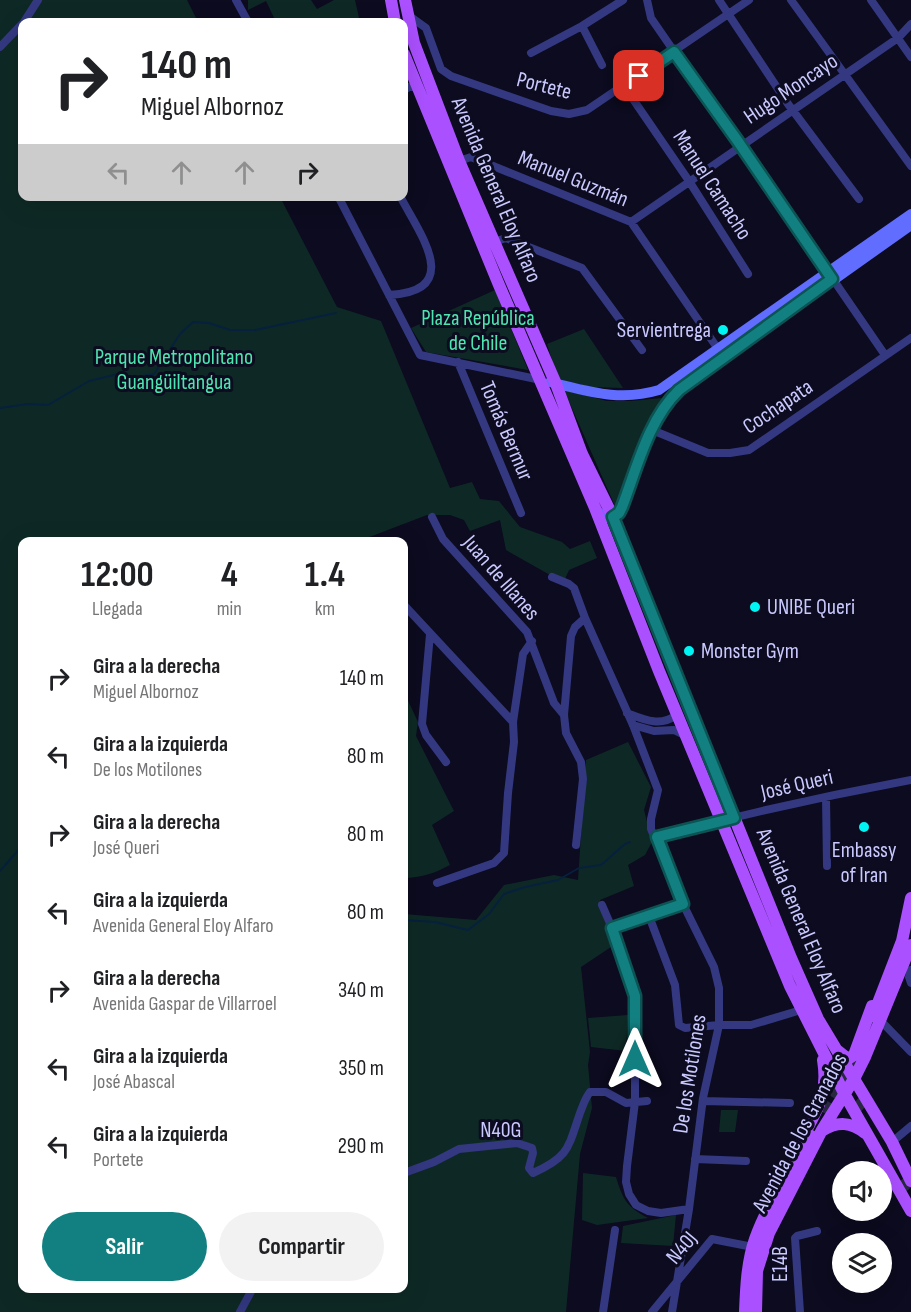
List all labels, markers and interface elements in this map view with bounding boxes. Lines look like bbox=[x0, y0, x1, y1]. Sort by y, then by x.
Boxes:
text: 140 m bbox=[141, 40, 232, 91]
icon: right bbox=[42, 42, 120, 120]
street label: Hugo Moncayo bbox=[739, 48, 843, 130]
pin bbox=[613, 50, 664, 101]
icon: arrive bbox=[622, 59, 655, 92]
street label: Portete bbox=[514, 66, 574, 106]
text: Miguel Albornoz bbox=[141, 91, 284, 123]
street label: Avenida General Eloy Alfaro bbox=[444, 92, 547, 287]
street label: Manuel Camacho bbox=[667, 125, 757, 245]
street label: Manuel Guzmán bbox=[514, 145, 632, 213]
icon: left bbox=[102, 156, 135, 189]
icon: ahead bbox=[165, 156, 198, 189]
icon: ahead bbox=[228, 156, 261, 189]
icon: right bbox=[291, 156, 324, 189]
park label: Plaza República de Chile bbox=[421, 305, 535, 357]
place label: Servientrega bbox=[617, 317, 711, 344]
marker: Servientrega bbox=[716, 323, 730, 337]
park label: Parque Metropolitano Guangüiltangua bbox=[95, 344, 253, 396]
street label: Cochapata bbox=[738, 374, 818, 440]
street label: Tomás Bermur bbox=[473, 377, 539, 485]
street label: Juan de Illanes bbox=[456, 529, 545, 626]
text: 12:00 bbox=[81, 554, 154, 597]
text: 4 bbox=[221, 554, 238, 597]
text: 1.4 bbox=[305, 554, 345, 597]
place label: UNIBE Queri bbox=[767, 594, 855, 621]
text: Llegada bbox=[92, 597, 143, 621]
text: min bbox=[217, 597, 242, 621]
text: km bbox=[315, 597, 335, 621]
marker: UNIBE Queri bbox=[748, 600, 762, 614]
place label: Monster Gym bbox=[701, 638, 799, 665]
marker: Monster Gym bbox=[682, 644, 696, 658]
text: Gira a la derecha bbox=[93, 653, 220, 680]
icon: right bbox=[42, 662, 75, 695]
text: 140 m bbox=[340, 665, 384, 692]
text: Miguel Albornoz bbox=[93, 680, 199, 704]
text: Gira a la izquierda bbox=[93, 731, 228, 758]
icon: left bbox=[42, 740, 75, 773]
text: 80 m bbox=[347, 743, 384, 770]
text: De los Motilones bbox=[93, 758, 202, 782]
street label: José Queri bbox=[757, 764, 836, 807]
text: Gira a la derecha bbox=[93, 809, 220, 836]
icon: right bbox=[42, 818, 75, 851]
marker: Embassy of Iran bbox=[857, 820, 871, 834]
text: 80 m bbox=[347, 821, 384, 848]
street label: Avenida General Eloy Alfaro bbox=[749, 823, 852, 1018]
text: José Queri bbox=[93, 836, 160, 860]
place label: Embassy of Iran bbox=[832, 837, 897, 889]
text: Gira a la izquierda bbox=[93, 887, 228, 914]
icon: left bbox=[42, 896, 75, 929]
text: 80 m bbox=[347, 899, 384, 926]
text: Avenida General Eloy Alfaro bbox=[93, 914, 274, 938]
text: Gira a la derecha bbox=[93, 965, 220, 992]
icon: right bbox=[42, 974, 75, 1007]
text: 340 m bbox=[338, 977, 384, 1004]
text: Avenida Gaspar de Villarroel bbox=[93, 992, 277, 1016]
street label: De los Motilones bbox=[667, 1012, 713, 1135]
position arrow bbox=[603, 1027, 667, 1091]
text: Gira a la izquierda bbox=[93, 1043, 228, 1070]
street label: Avenida de los Granados bbox=[746, 1049, 853, 1218]
icon: left bbox=[42, 1052, 75, 1085]
text: 350 m bbox=[339, 1055, 384, 1082]
text: José Abascal bbox=[93, 1070, 175, 1094]
street label: N40G bbox=[480, 1117, 522, 1144]
text: Gira a la izquierda bbox=[93, 1121, 228, 1148]
icon: left bbox=[42, 1130, 75, 1163]
text: 290 m bbox=[338, 1133, 384, 1160]
text: Portete bbox=[93, 1148, 144, 1172]
map controls bbox=[832, 1161, 892, 1293]
button: sound bbox=[832, 1161, 892, 1221]
button: Salir bbox=[42, 1212, 207, 1281]
button: Compartir bbox=[219, 1212, 384, 1281]
street label: N40J bbox=[661, 1226, 703, 1270]
button: layers bbox=[832, 1233, 892, 1293]
street label: E14B bbox=[767, 1246, 794, 1282]

